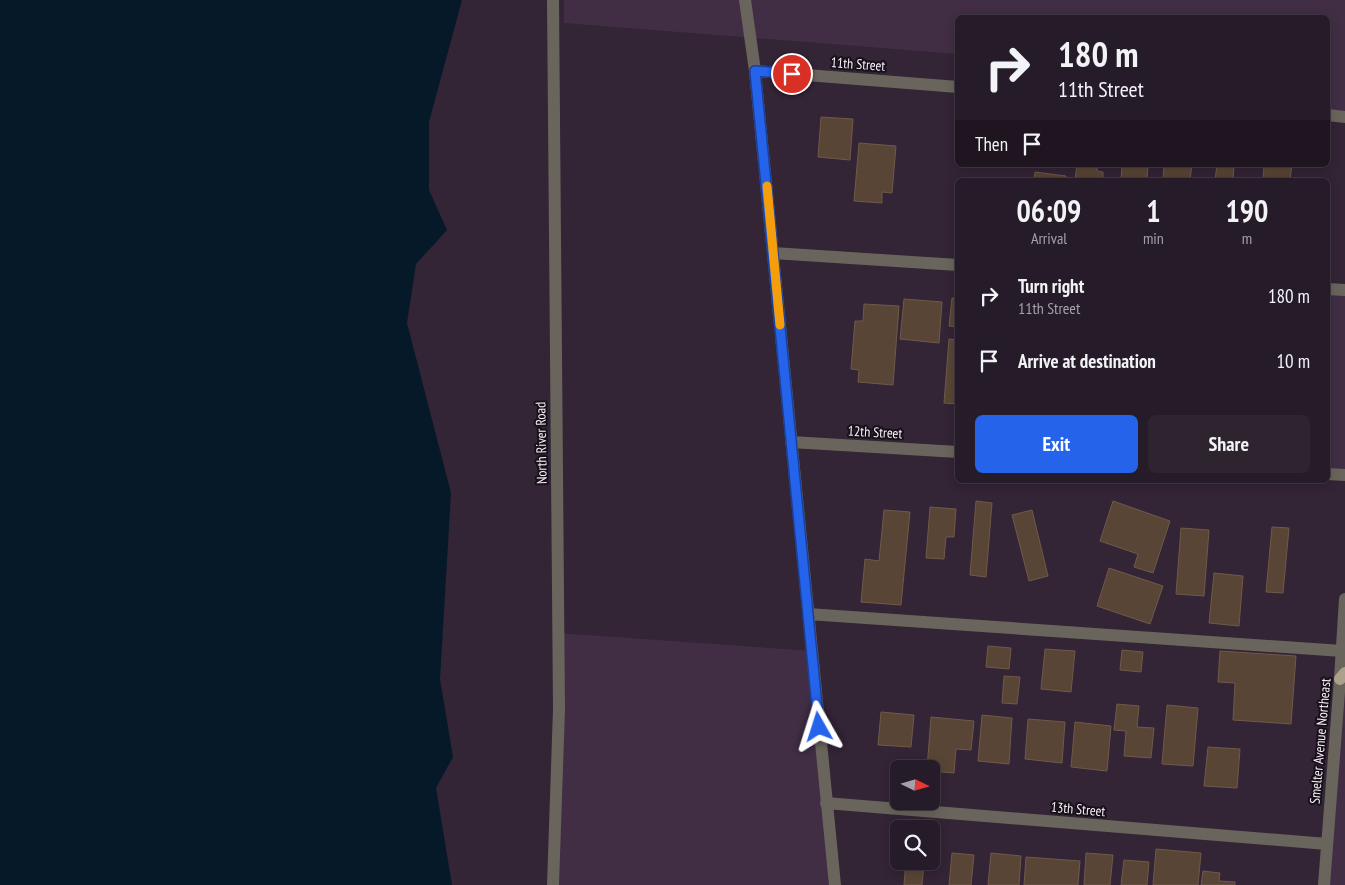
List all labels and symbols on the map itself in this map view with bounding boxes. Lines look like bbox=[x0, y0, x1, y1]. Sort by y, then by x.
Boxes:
pin bbox=[771, 53, 813, 95]
street label: 11th Street bbox=[830, 53, 886, 75]
street label: North River Road bbox=[531, 402, 551, 484]
street label: 12th Street bbox=[847, 422, 903, 442]
street label: Smelter Avenue Northeast bbox=[1306, 677, 1334, 805]
position arrow bbox=[792, 700, 844, 752]
north arrow bbox=[890, 760, 940, 810]
street label: 13th Street bbox=[1050, 798, 1106, 820]

